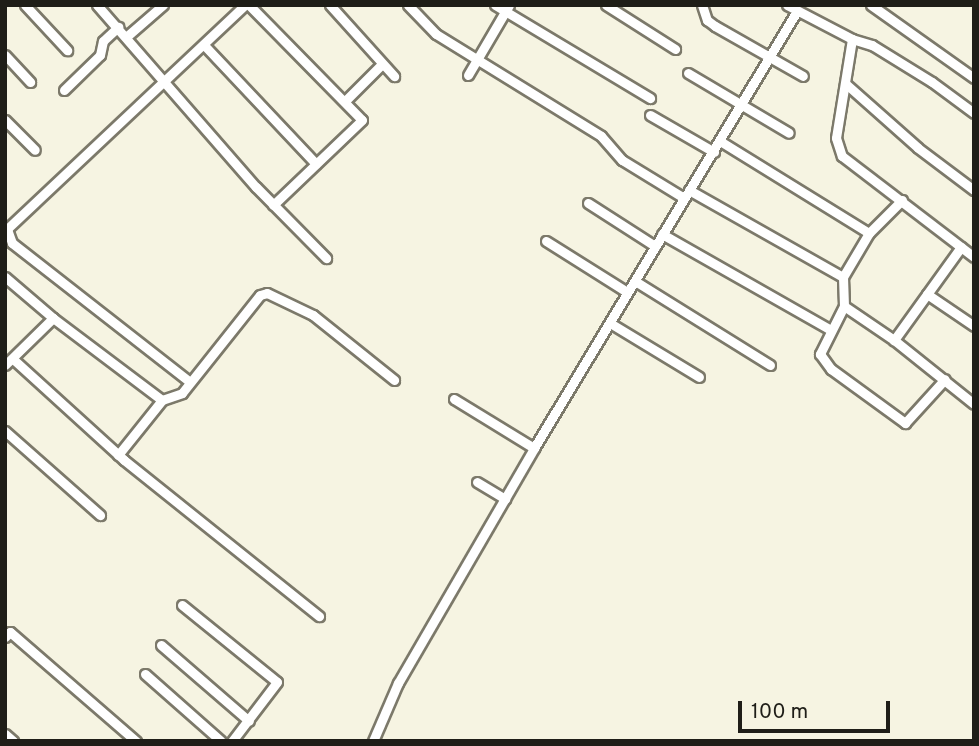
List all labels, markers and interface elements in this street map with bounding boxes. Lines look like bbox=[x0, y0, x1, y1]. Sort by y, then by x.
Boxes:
scale bar bbox=[741, 686, 893, 730]
text: 100 m bbox=[751, 699, 808, 726]

